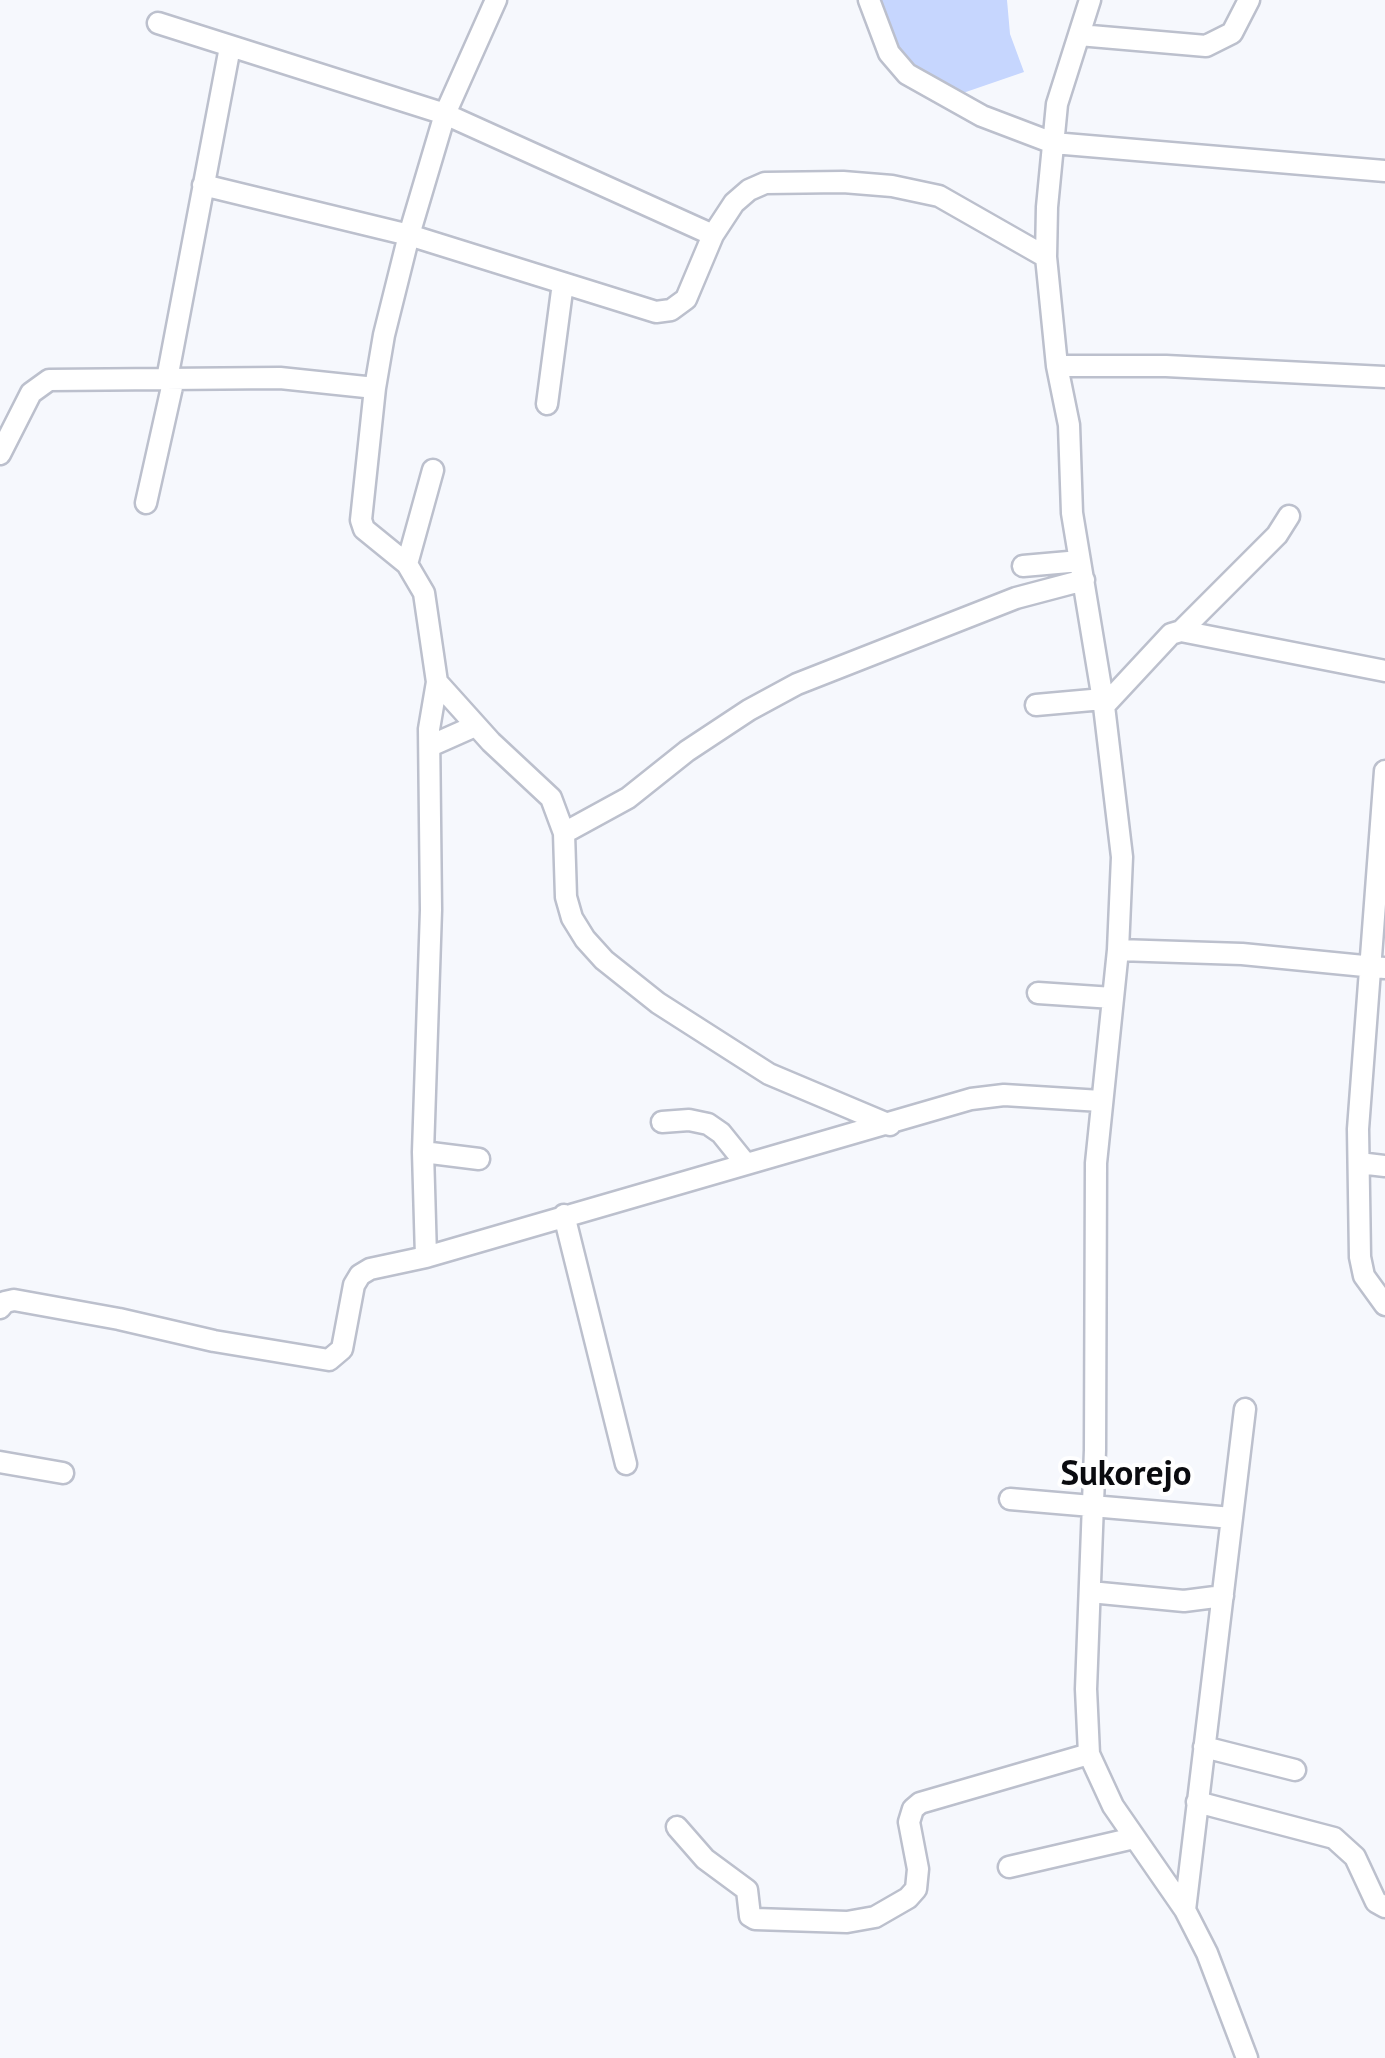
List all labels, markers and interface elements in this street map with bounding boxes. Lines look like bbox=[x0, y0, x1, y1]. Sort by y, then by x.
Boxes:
district label: Sukorejo bbox=[1060, 1454, 1192, 1496]

